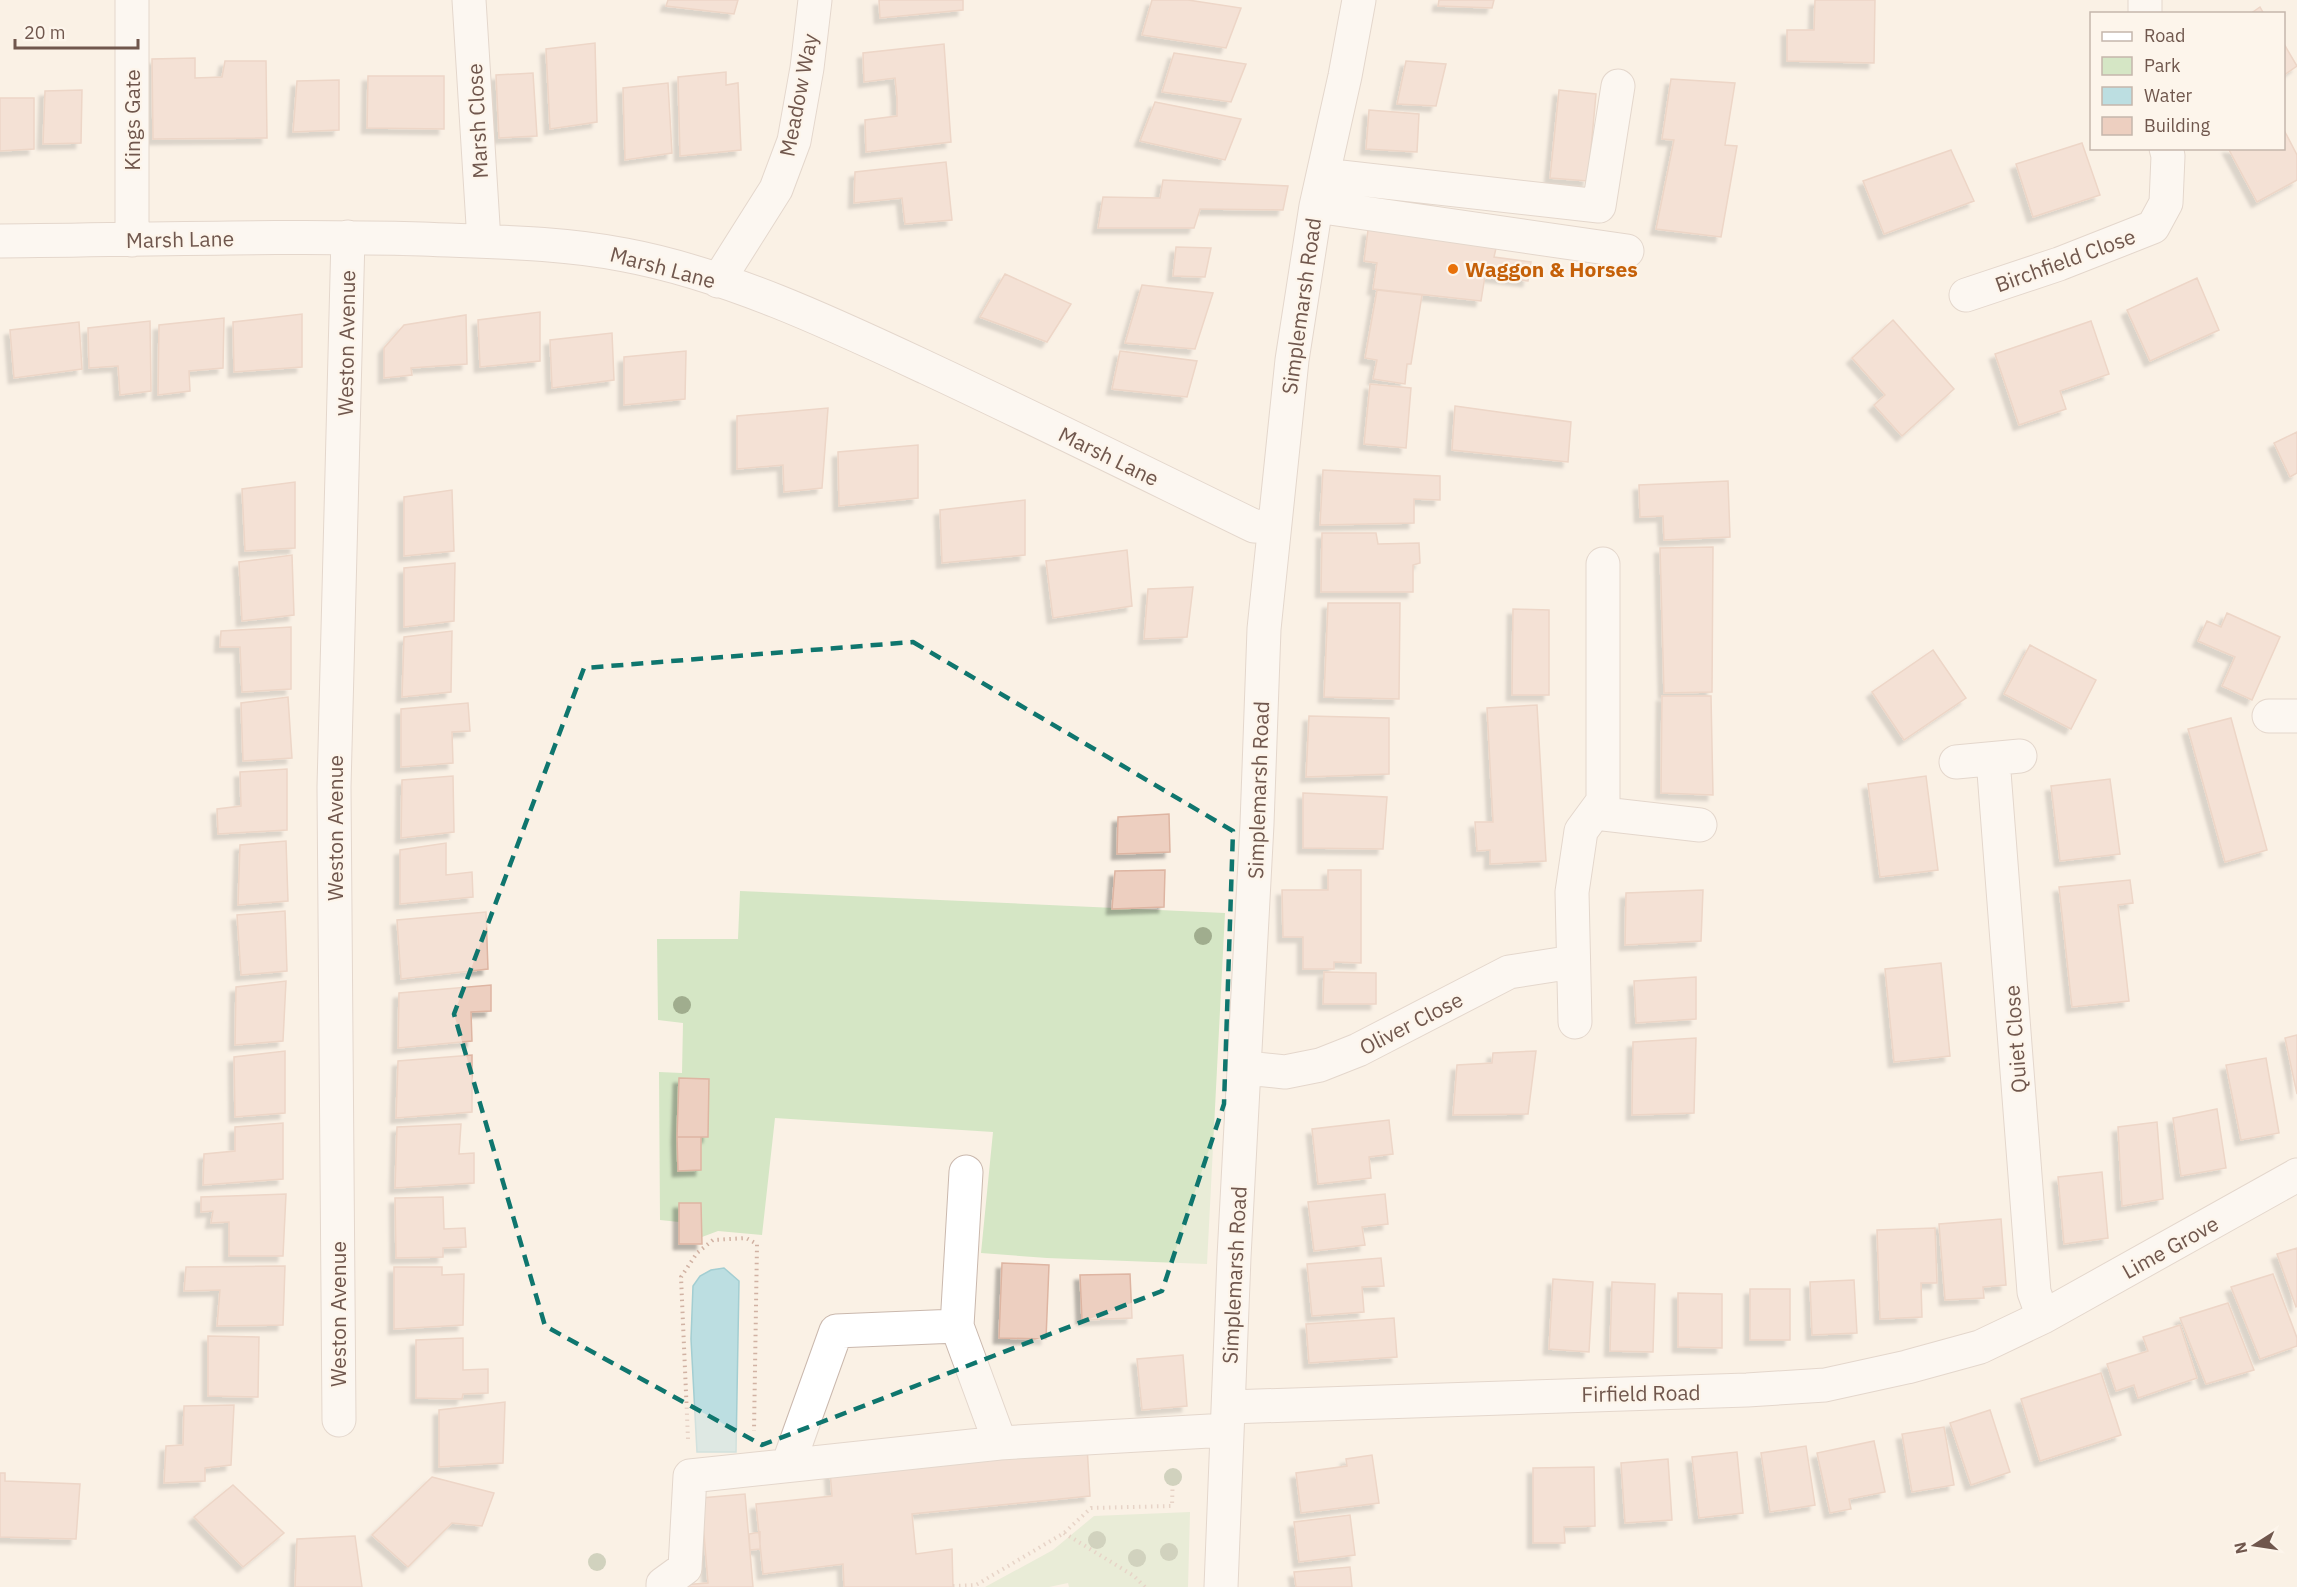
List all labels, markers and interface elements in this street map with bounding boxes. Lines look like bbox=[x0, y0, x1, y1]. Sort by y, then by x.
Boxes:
scale bar bbox=[15, 12, 138, 50]
legend bbox=[2090, 12, 2285, 150]
text: 20 m bbox=[24, 21, 66, 44]
text: Road bbox=[2144, 24, 2185, 47]
street label: Meadow Way bbox=[772, 31, 824, 159]
text: Park bbox=[2144, 54, 2181, 77]
street label: Marsh Close bbox=[460, 63, 494, 179]
street label: Kings Gate bbox=[118, 69, 146, 171]
text: Water bbox=[2144, 84, 2193, 107]
text: Building bbox=[2144, 114, 2211, 137]
street label: Simplemarsh Road bbox=[1275, 216, 1327, 396]
street label: Birchfield Close bbox=[1991, 222, 2139, 298]
street label: Marsh Lane bbox=[126, 224, 234, 254]
street label: Marsh Lane bbox=[607, 239, 719, 295]
place label: Waggon & Horses bbox=[1465, 255, 1638, 283]
marker: Waggon & Horses bbox=[1446, 262, 1460, 276]
street label: Weston Avenue bbox=[331, 270, 361, 416]
street label: Marsh Lane bbox=[1054, 420, 1164, 492]
street label: Simplemarsh Road bbox=[1241, 701, 1275, 879]
street label: Weston Avenue bbox=[321, 755, 349, 901]
street label: Quiet Close bbox=[1997, 984, 2033, 1094]
street label: Oliver Close bbox=[1355, 985, 1467, 1061]
street label: Simplemarsh Road bbox=[1215, 1185, 1253, 1365]
street label: Lime Grove bbox=[2117, 1209, 2223, 1285]
street label: Weston Avenue bbox=[324, 1241, 352, 1387]
street label: Firfield Road bbox=[1581, 1378, 1701, 1408]
north arrow bbox=[2225, 1515, 2285, 1575]
text: N bbox=[2229, 1540, 2251, 1556]

